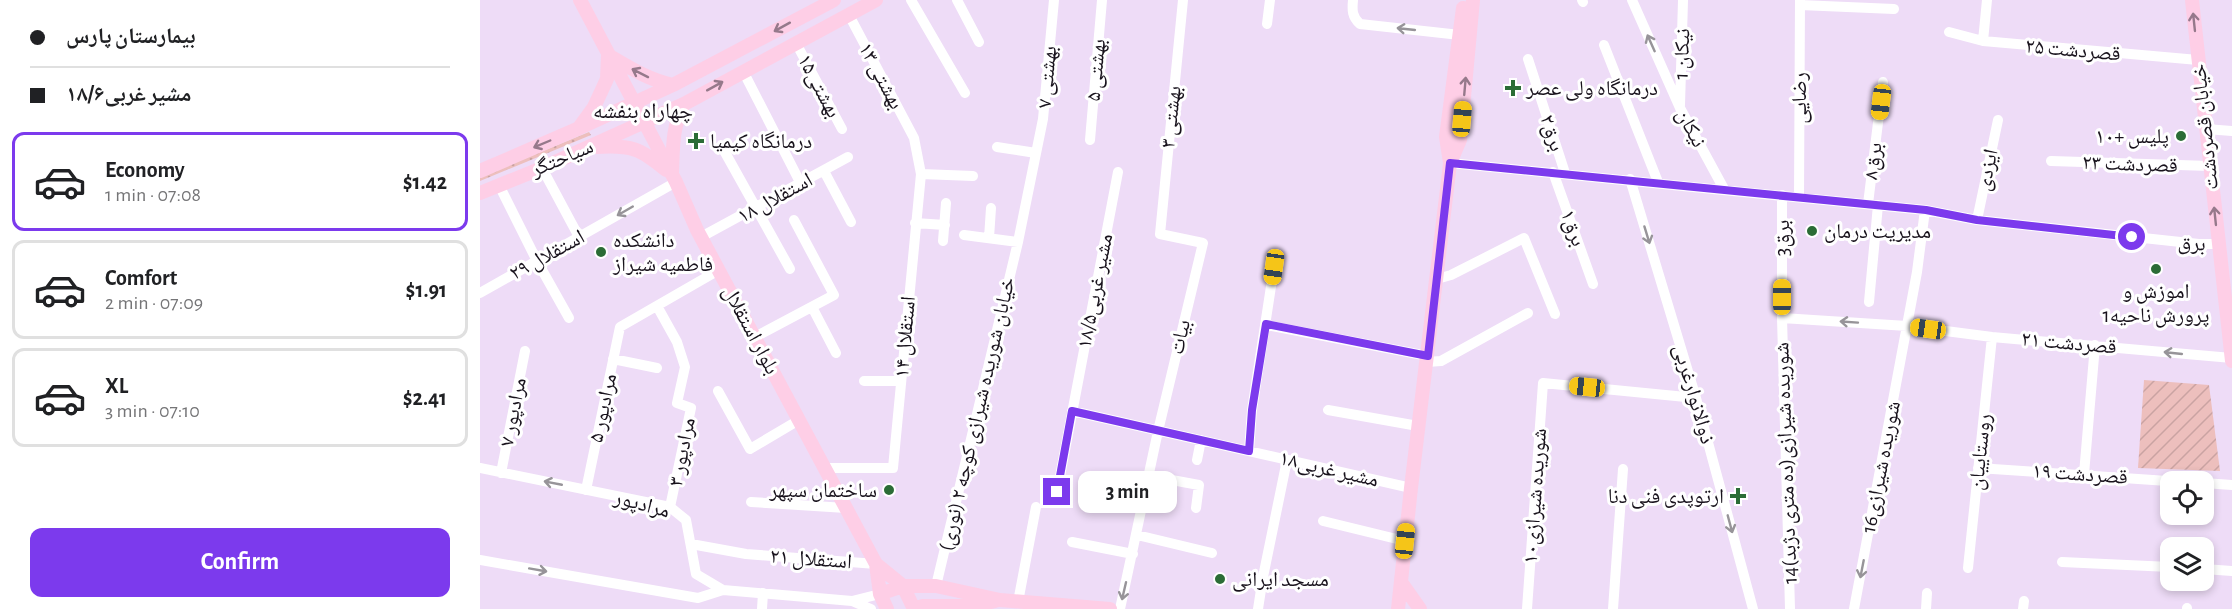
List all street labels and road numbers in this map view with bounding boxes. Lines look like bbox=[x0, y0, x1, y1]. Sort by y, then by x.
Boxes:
street label: نیکان 1 bbox=[1671, 28, 1694, 80]
street label: قصردشت ۲۵ bbox=[2024, 35, 2122, 65]
street label: بهشتی ۵ bbox=[1083, 38, 1111, 102]
street label: بهشتی ۱۳ bbox=[853, 39, 907, 114]
street label: بهشتی ۷ bbox=[1034, 45, 1062, 109]
street label: بهشتی۱۵ bbox=[792, 51, 844, 122]
street label: خیابان قصردشت bbox=[2188, 63, 2223, 191]
street label: رضایی bbox=[1789, 72, 1812, 124]
street label: بهشتی ۳ bbox=[1157, 85, 1187, 149]
street label: نیکان bbox=[1671, 105, 1710, 151]
street label: برق۲ bbox=[1534, 112, 1568, 155]
street label: سیاحتگر bbox=[527, 135, 596, 181]
street label: برق۸ bbox=[1860, 141, 1888, 181]
street label: ایزدی bbox=[1972, 147, 2003, 193]
street label: قصردشت ۲۳ bbox=[2082, 152, 2178, 176]
street label: استقلال ۱۸ bbox=[734, 169, 816, 228]
street label: برق۱ bbox=[1555, 207, 1589, 250]
street label: 3برق bbox=[1772, 220, 1795, 256]
street label: ۲۹ استقلال bbox=[506, 226, 588, 285]
street label: برق bbox=[2177, 231, 2207, 257]
street label: مشیر غربی۱۸/۵ bbox=[1074, 232, 1118, 351]
street label: خیابان شوریده شیرازی کوچه ۲ (نوری) bbox=[935, 275, 1020, 553]
street label: بلوار استقلال bbox=[718, 282, 783, 378]
street label: استقلال ۱۴ bbox=[891, 295, 920, 379]
street label: بیات bbox=[1166, 318, 1195, 356]
street label: قصردشت ۲۱ bbox=[2020, 328, 2118, 358]
street label: ذوالانوارغربی bbox=[1668, 342, 1718, 447]
street label: 14شوریده شیرازی(ده متری دژبد) bbox=[1771, 342, 1802, 584]
street label: ۵ مرادپور bbox=[585, 372, 622, 445]
street label: ۷ مرادپور bbox=[496, 376, 531, 448]
street label: شوریده شیرازی16 bbox=[1858, 399, 1905, 535]
street label: روستاییان bbox=[1966, 413, 1995, 491]
street label: ۳ مرادپور bbox=[665, 416, 700, 488]
street label: ۱۰شوریده شیرازی bbox=[1520, 428, 1551, 565]
street label: مشیر غربی۱۸ bbox=[1277, 447, 1381, 493]
street label: قصردشت ۱۹ bbox=[2032, 460, 2128, 488]
street label: مرادپور bbox=[611, 486, 672, 523]
street label: ۲۱ استقلال bbox=[769, 546, 853, 573]

